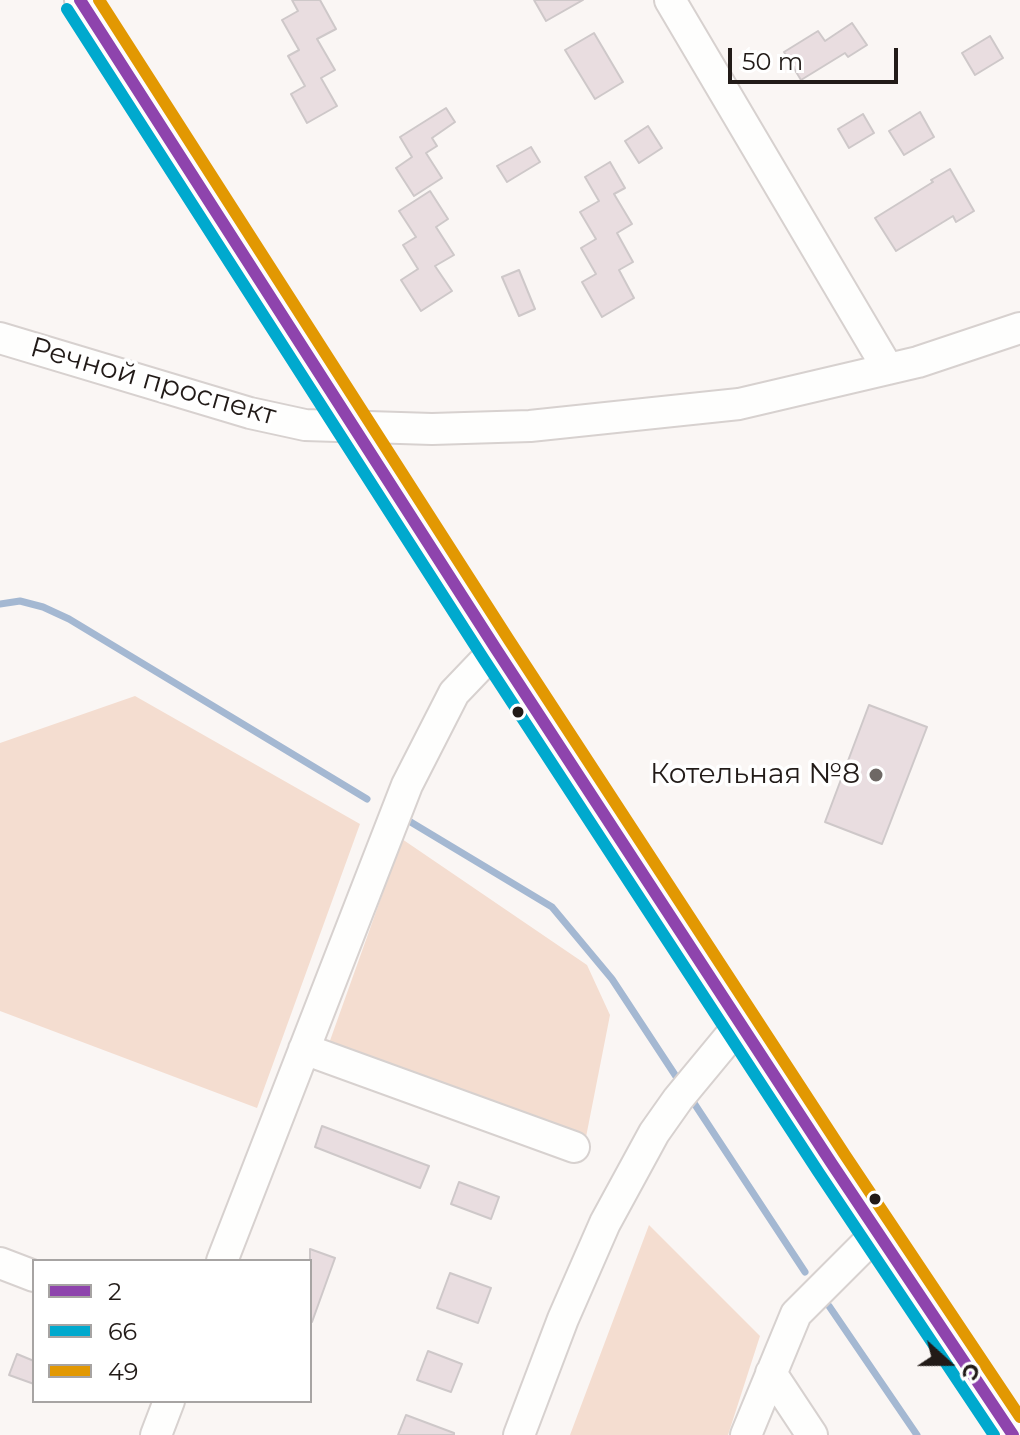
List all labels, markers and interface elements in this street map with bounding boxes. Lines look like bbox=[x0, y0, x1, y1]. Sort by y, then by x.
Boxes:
scale bar bbox=[732, 32, 902, 82]
text: 50 m bbox=[742, 47, 803, 76]
street label: Речной проспект bbox=[26, 331, 280, 433]
unlabelled marker bbox=[510, 704, 526, 720]
place label: Котельная №8 bbox=[650, 758, 860, 792]
marker: Котельная №8 bbox=[867, 766, 885, 784]
unlabelled marker bbox=[867, 1191, 883, 1207]
legend bbox=[32, 1259, 312, 1403]
text: 2 bbox=[108, 1277, 122, 1306]
text: 66 bbox=[108, 1317, 137, 1346]
north arrow bbox=[908, 1323, 988, 1403]
text: 49 bbox=[108, 1357, 138, 1386]
text: С bbox=[955, 1359, 986, 1384]

